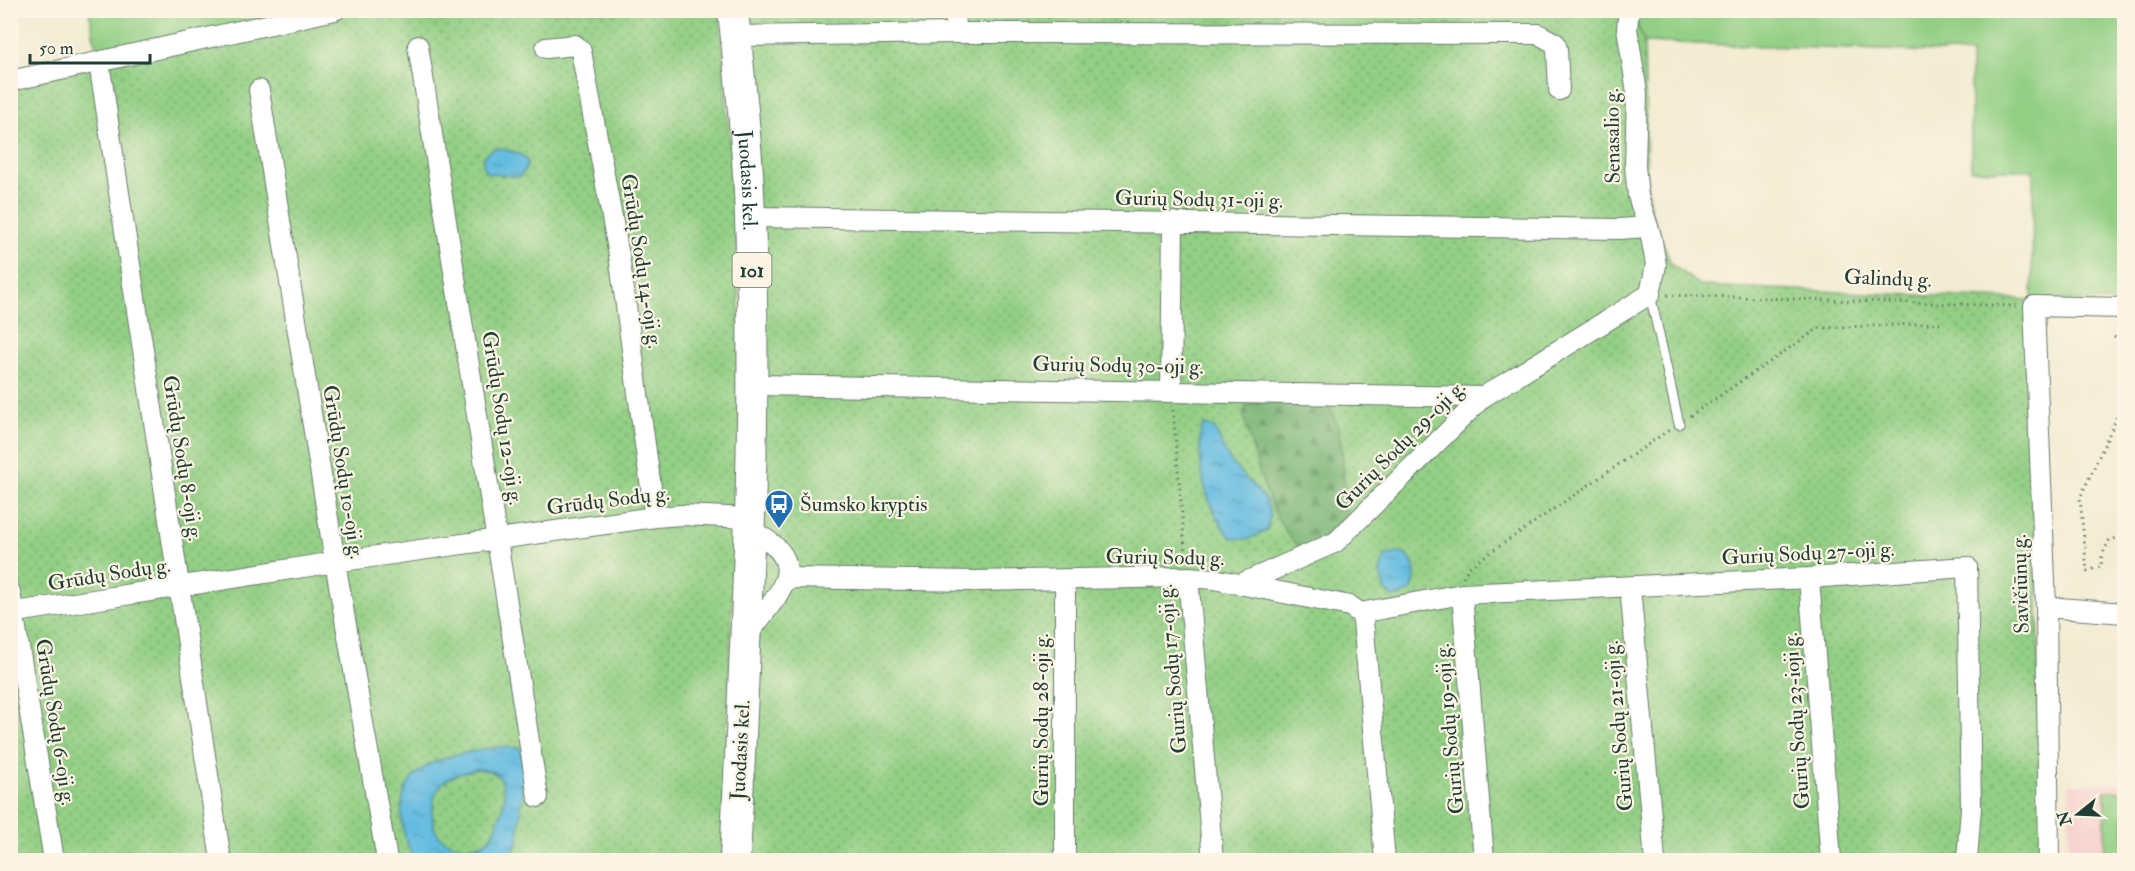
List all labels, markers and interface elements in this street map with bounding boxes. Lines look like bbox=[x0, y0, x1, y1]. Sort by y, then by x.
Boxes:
scale bar bbox=[30, 27, 150, 65]
text: 50 m bbox=[39, 37, 74, 60]
street label: Senasalio g. bbox=[1598, 88, 1627, 184]
street label: Juodasis kel. bbox=[731, 128, 763, 231]
street label: Grūdų Sodų 14-oji g. bbox=[614, 172, 669, 350]
street label: Gurių Sodų 31-oji g. bbox=[1115, 185, 1283, 214]
road number: 101 bbox=[732, 253, 771, 287]
street label: Galindų g. bbox=[1844, 263, 1932, 294]
street label: Grūdų Sodų 12-oji g. bbox=[475, 329, 530, 507]
street label: Gurių Sodų 30-oji g. bbox=[1032, 351, 1204, 380]
street label: Grūdų Sodų 8-oji g. bbox=[156, 373, 209, 543]
street label: Gurių Sodų 29-oji g. bbox=[1329, 374, 1471, 516]
street label: Grūdų Sodų 10-oji g. bbox=[316, 383, 371, 561]
street label: Grūdų Sodų g. bbox=[545, 480, 671, 521]
bus stop icon: Šumsko kryptis bbox=[763, 488, 795, 530]
place label: Šumsko kryptis bbox=[800, 491, 927, 518]
street label: Savičiūnų g. bbox=[2005, 534, 2036, 634]
street label: Gurių Sodų 27-oji g. bbox=[1721, 535, 1895, 572]
street label: Gurių Sodų g. bbox=[1105, 543, 1225, 572]
street label: Grūdų Sodų g. bbox=[46, 551, 172, 598]
street label: Gurių Sodų 17-oji g. bbox=[1152, 583, 1193, 755]
street label: Gurių Sodų 23-ioji g. bbox=[1777, 632, 1816, 810]
street label: Gurių Sodų 28-oji g. bbox=[1028, 633, 1055, 807]
street label: Grūdų Sodų 6-oji g. bbox=[29, 637, 82, 807]
street label: Gurių Sodų 21-oji g. bbox=[1598, 640, 1639, 812]
street label: Gurių Sodų 19-oji g. bbox=[1429, 643, 1470, 815]
street label: Juodasis kel. bbox=[724, 699, 757, 802]
north arrow bbox=[2048, 784, 2108, 844]
text: N bbox=[2053, 808, 2077, 829]

